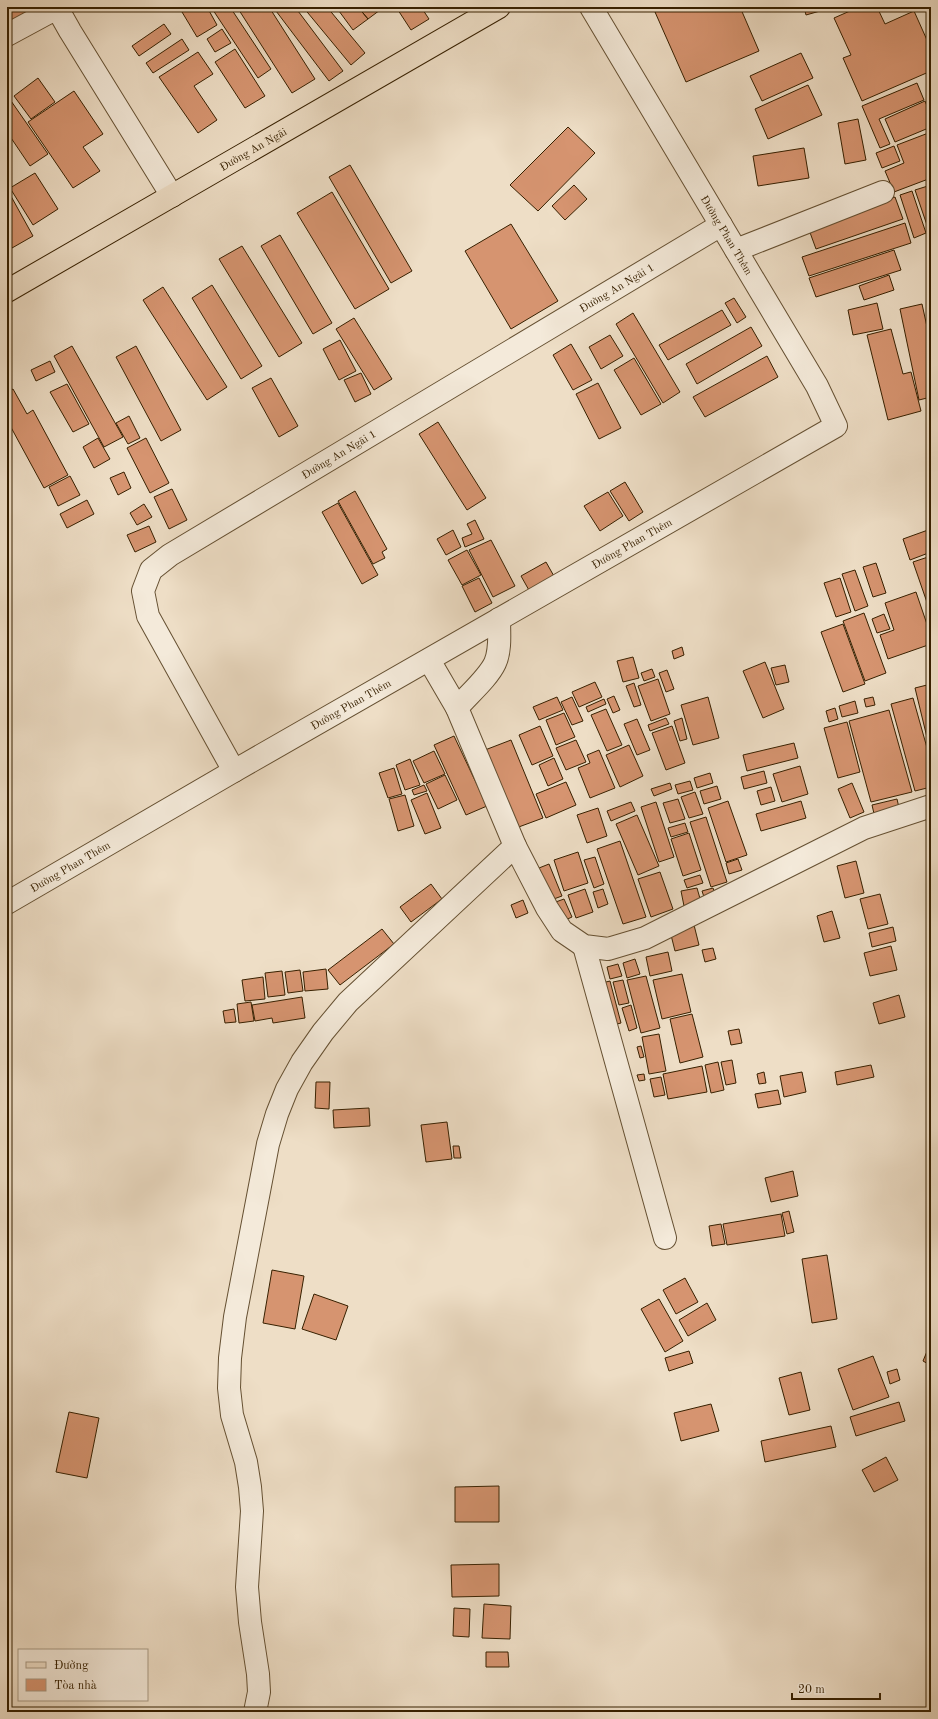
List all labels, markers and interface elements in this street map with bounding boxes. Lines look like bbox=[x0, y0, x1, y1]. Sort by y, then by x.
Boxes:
street label: Đường An Ngãi bbox=[218, 127, 289, 174]
street label: Đường Phan Thêm bbox=[698, 194, 754, 278]
street label: Đường An Ngãi 1 bbox=[578, 262, 656, 315]
street label: Đường An Ngãi 1 bbox=[300, 429, 379, 482]
street label: Đường Phan Thêm bbox=[591, 517, 675, 572]
street label: Đường Phan Thêm bbox=[309, 678, 394, 733]
street label: Đường Phan Thêm bbox=[29, 840, 113, 895]
legend bbox=[18, 1649, 148, 1701]
text: Đường bbox=[54, 1660, 89, 1672]
scale bar bbox=[792, 1675, 880, 1701]
text: Tòa nhà bbox=[54, 1680, 97, 1692]
text: 20 m bbox=[798, 1684, 825, 1696]

